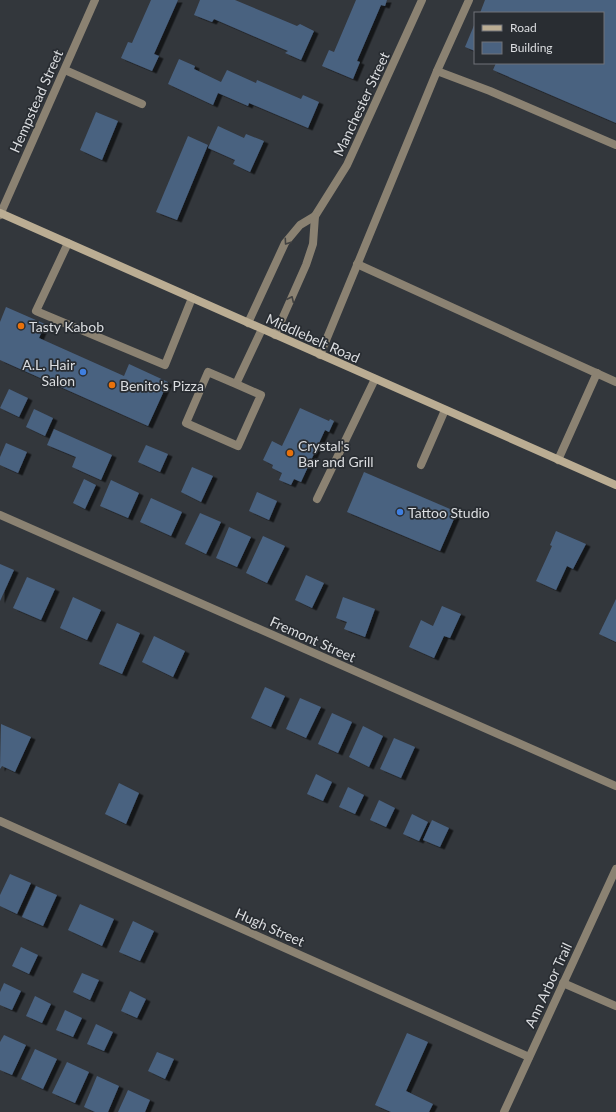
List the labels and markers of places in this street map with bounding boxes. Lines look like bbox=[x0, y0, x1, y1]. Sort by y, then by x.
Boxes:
place label: Tasty Kabob bbox=[29, 318, 104, 335]
marker: Tasty Kabob bbox=[16, 321, 26, 331]
place label: A.L. Hair Salon bbox=[22, 356, 75, 389]
marker: A.L. Hair Salon bbox=[78, 367, 88, 377]
place label: Benito's Pizza bbox=[120, 377, 204, 394]
marker: Benito's Pizza bbox=[107, 380, 117, 390]
place label: Crystal's Bar and Grill bbox=[298, 437, 374, 470]
marker: Crystal's Bar and Grill bbox=[285, 448, 295, 458]
place label: Tattoo Studio bbox=[408, 504, 490, 521]
marker: Tattoo Studio bbox=[395, 507, 405, 517]

